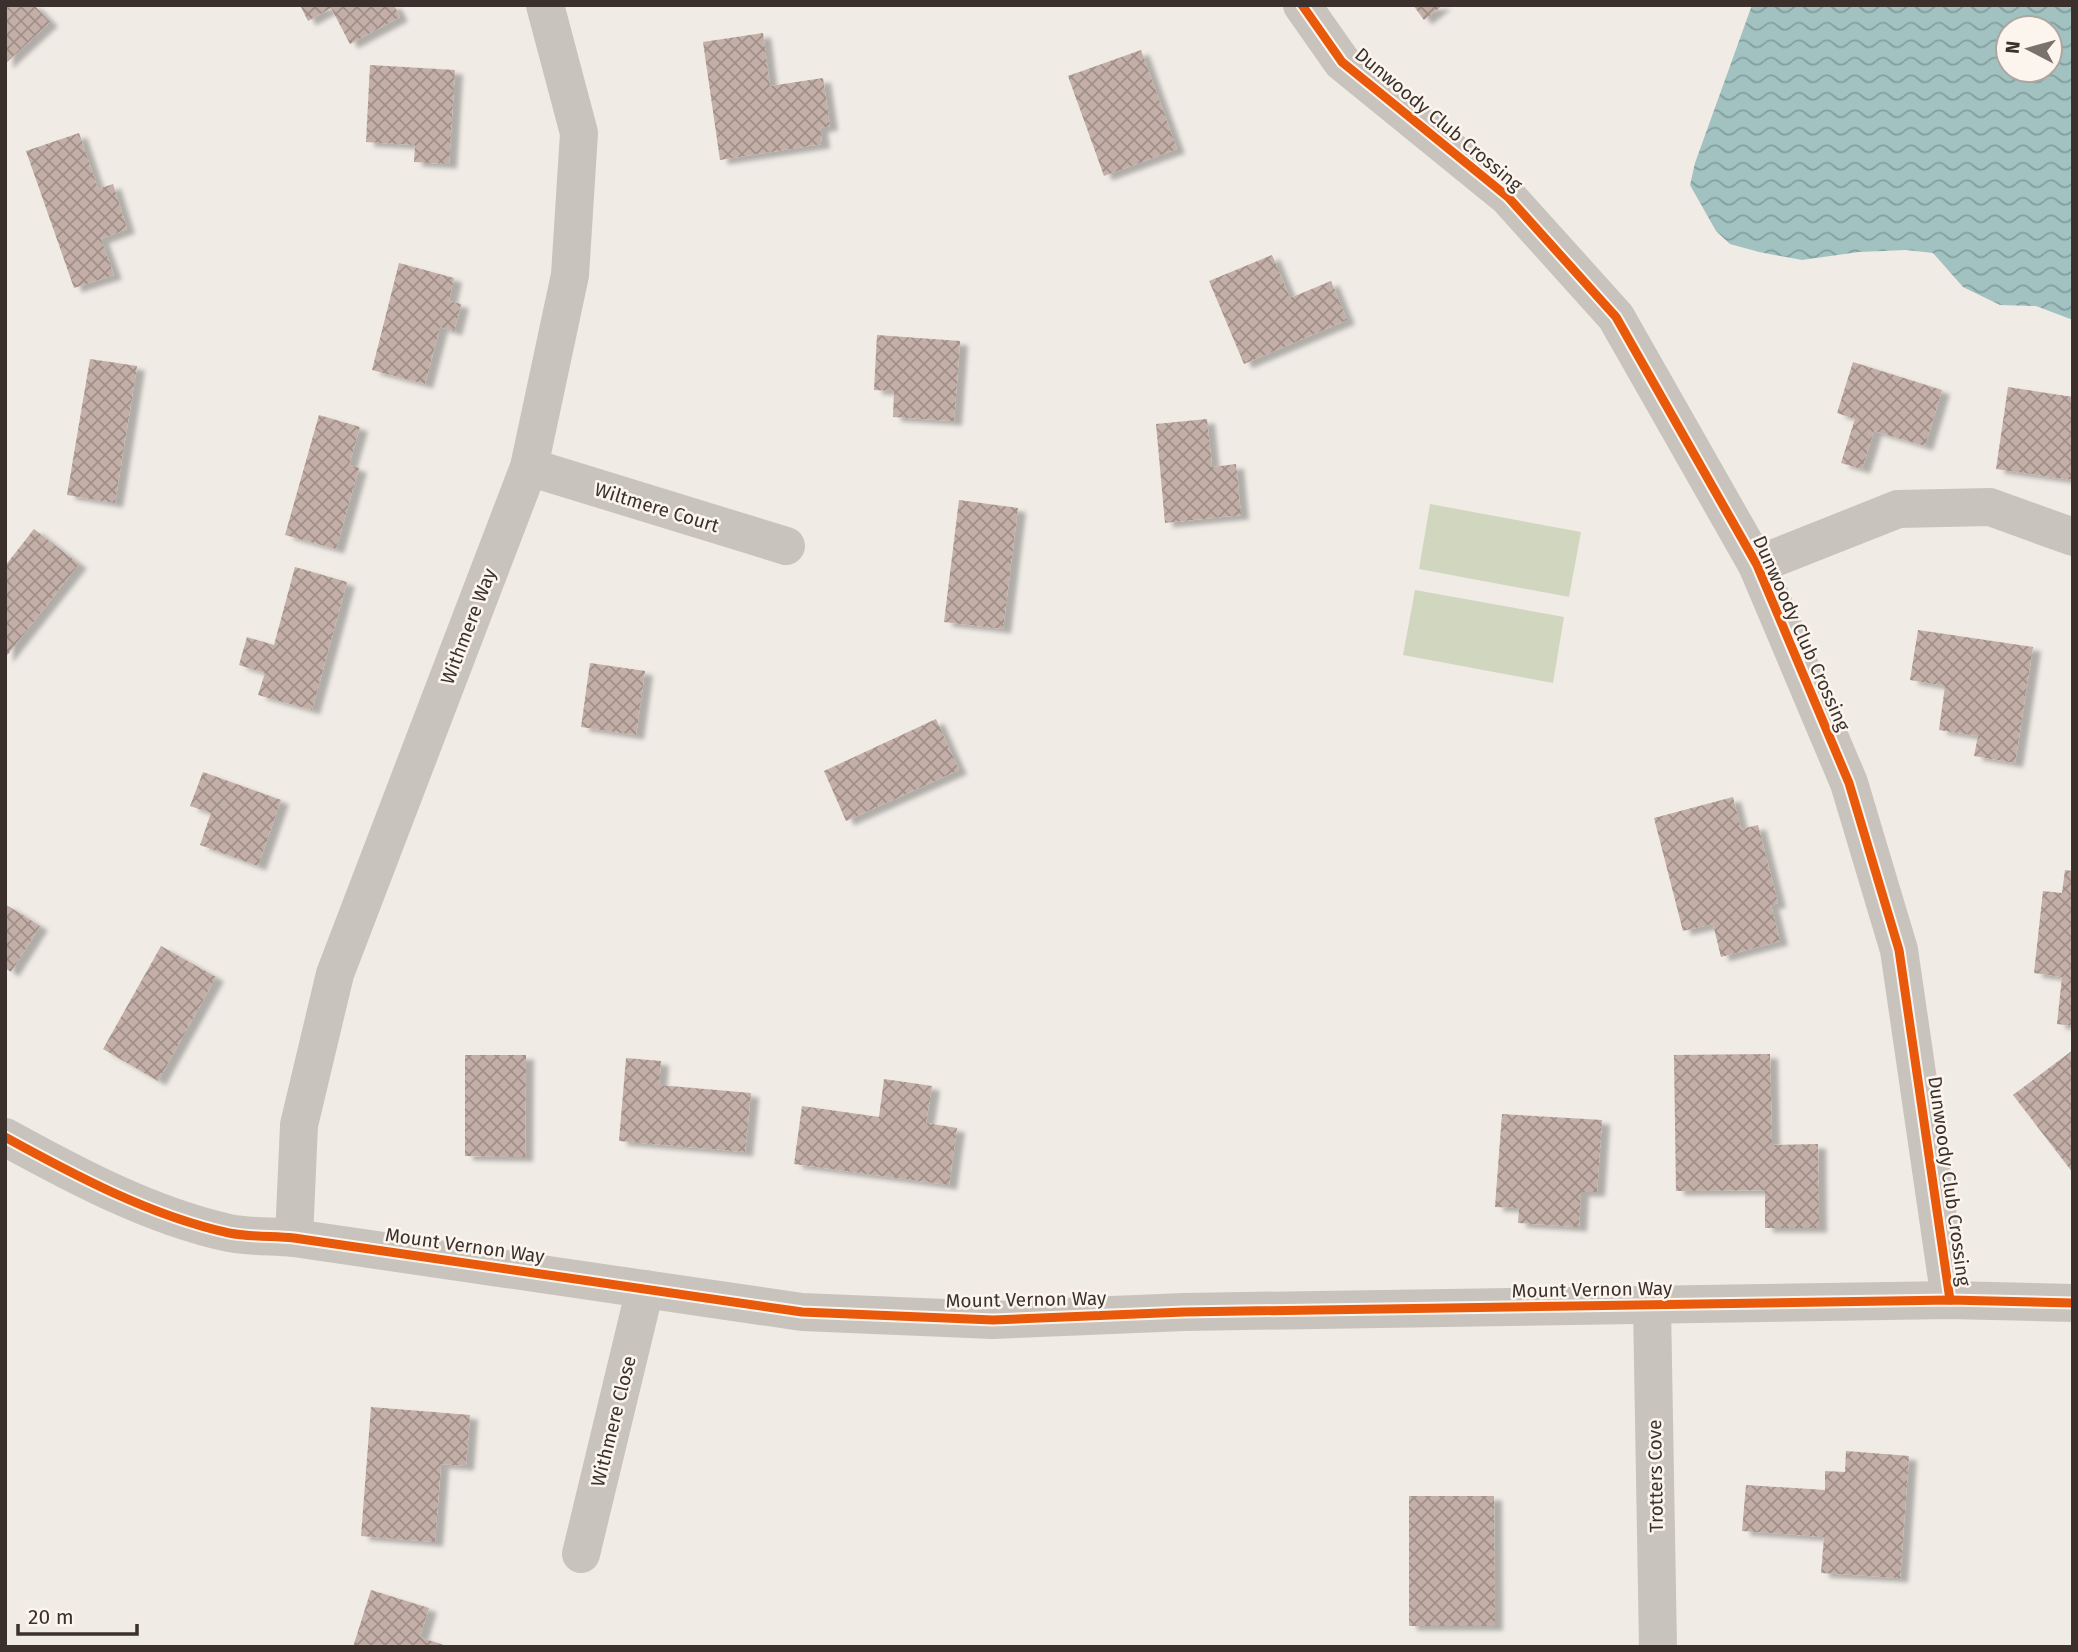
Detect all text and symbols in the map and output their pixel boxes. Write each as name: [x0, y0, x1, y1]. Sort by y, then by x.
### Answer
north arrow: [1994, 14, 2064, 84]
text: N: [2000, 40, 2025, 55]
street label: Dunwoody Club Crossing: [1350, 43, 1527, 196]
street label: Wiltmere Court: [592, 478, 722, 537]
street label: Dunwoody Club Crossing: [1748, 532, 1855, 735]
street label: Withmere Way: [436, 564, 501, 687]
street label: Dunwoody Club Crossing: [1923, 1075, 1976, 1288]
street label: Mount Vernon Way: [384, 1223, 547, 1268]
street label: Mount Vernon Way: [1511, 1277, 1673, 1302]
street label: Mount Vernon Way: [945, 1287, 1107, 1312]
street label: Withmere Close: [586, 1353, 641, 1489]
street label: Trotters Cove: [1643, 1419, 1668, 1533]
scale bar: [18, 1592, 136, 1636]
text: 20 m: [28, 1604, 74, 1630]

